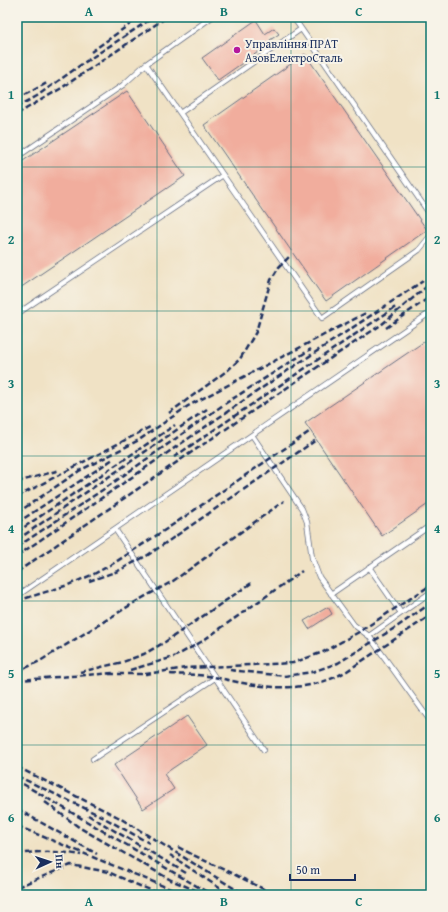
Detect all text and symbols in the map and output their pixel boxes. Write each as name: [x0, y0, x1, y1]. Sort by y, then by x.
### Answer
text: A: [85, 2, 94, 21]
text: B: [220, 2, 228, 21]
text: C: [355, 2, 363, 21]
place label: Управління ПРАТ АзовЕлектроСталь: [245, 35, 343, 66]
marker: Управління ПРАТ АзовЕлектроСталь: [232, 45, 242, 55]
text: 1: [8, 85, 14, 104]
text: 1: [434, 85, 440, 104]
text: 2: [8, 230, 15, 249]
text: 2: [434, 230, 441, 249]
text: 3: [8, 374, 14, 393]
text: 3: [434, 374, 440, 393]
text: 4: [8, 519, 15, 538]
text: 4: [434, 519, 441, 538]
text: 5: [8, 664, 15, 683]
text: 5: [434, 664, 441, 683]
text: 6: [8, 808, 15, 827]
text: 6: [434, 808, 441, 827]
north arrow: [30, 842, 70, 882]
text: Пн: [52, 854, 68, 869]
scale bar: [290, 856, 355, 882]
text: 50 m: [296, 861, 320, 878]
text: A: [85, 892, 94, 911]
text: B: [220, 892, 228, 911]
text: C: [355, 892, 363, 911]

